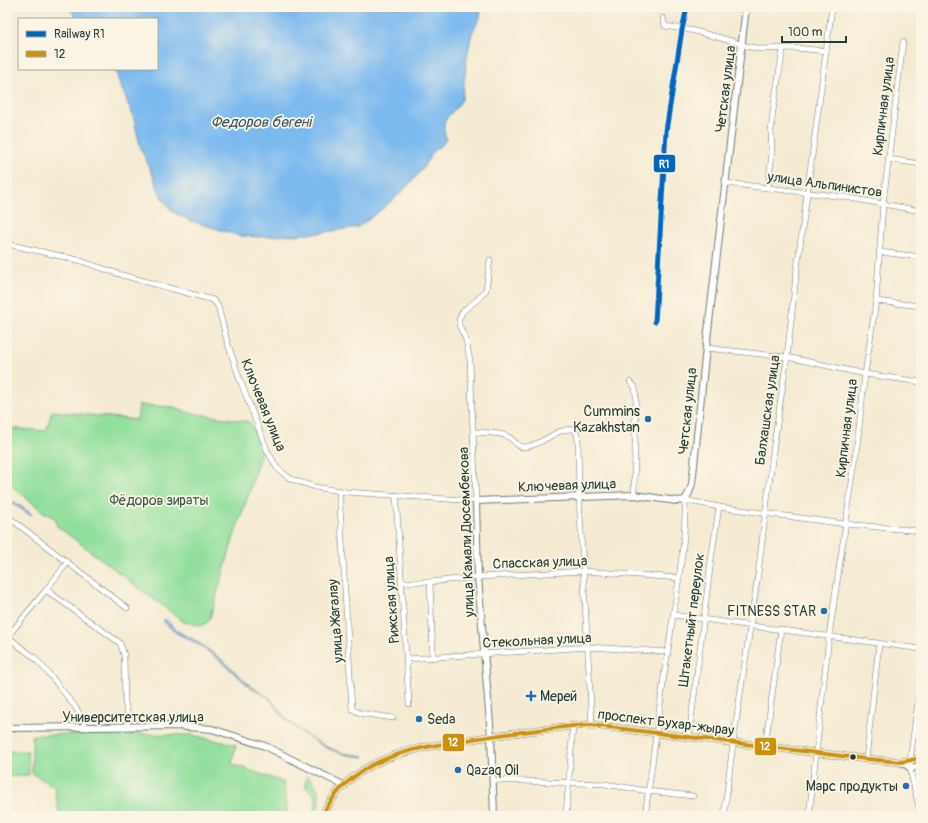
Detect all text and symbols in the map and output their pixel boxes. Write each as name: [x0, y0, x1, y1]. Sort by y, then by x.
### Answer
legend: [18, 18, 158, 70]
scale bar: [782, 18, 846, 44]
text: 100 m: [788, 25, 823, 40]
text: Railway R1: [54, 27, 105, 42]
street label: Четская улица: [712, 45, 739, 134]
text: 12: [54, 47, 66, 62]
street label: Кирпичная улица: [869, 56, 898, 156]
water label: Федоров бөгені: [211, 113, 313, 132]
line badge: R1: [653, 154, 676, 173]
text: R1: [659, 158, 669, 171]
street label: улица Альпинистов: [766, 168, 883, 201]
street label: Балхашская улица: [751, 354, 784, 466]
street label: Ключевая улица: [237, 356, 290, 454]
street label: Четская улица: [674, 367, 701, 456]
street label: Кирпичная улица: [832, 378, 861, 478]
place label: Cummins Kazakhstan: [573, 403, 641, 436]
marker: Cummins Kazakhstan: [643, 414, 653, 424]
street label: улица Камали Дюсембекова: [455, 447, 478, 618]
street label: Ключевая улица: [518, 475, 616, 496]
park label: Фёдоров зираты: [109, 492, 209, 509]
street label: Спасская улица: [492, 552, 588, 573]
street label: Штакетныйт переулок: [675, 552, 708, 688]
street label: Рижская улица: [380, 556, 403, 644]
street label: улица Жагалау: [324, 578, 347, 664]
place label: FITNESS STAR: [727, 603, 816, 620]
marker: FITNESS STAR: [819, 606, 829, 616]
street label: Стекольная улица: [482, 629, 592, 652]
place label: Мерей: [540, 688, 577, 705]
marker: Мерей: [525, 690, 537, 702]
street label: проспект Бухар-жырау: [597, 706, 735, 739]
street label: Университетская улица: [62, 709, 204, 726]
place label: Seda: [427, 711, 455, 728]
marker: Seda: [414, 714, 424, 724]
line badge: 12: [442, 733, 465, 752]
text: 12: [448, 736, 458, 749]
line badge: 12: [754, 737, 777, 756]
text: 12: [760, 740, 770, 753]
unlabelled marker: [848, 752, 858, 762]
place label: Qazaq Oil: [466, 762, 519, 779]
marker: Qazaq Oil: [453, 765, 463, 775]
place label: Марс продукты: [806, 778, 898, 795]
marker: Марс продукты: [901, 781, 911, 791]

